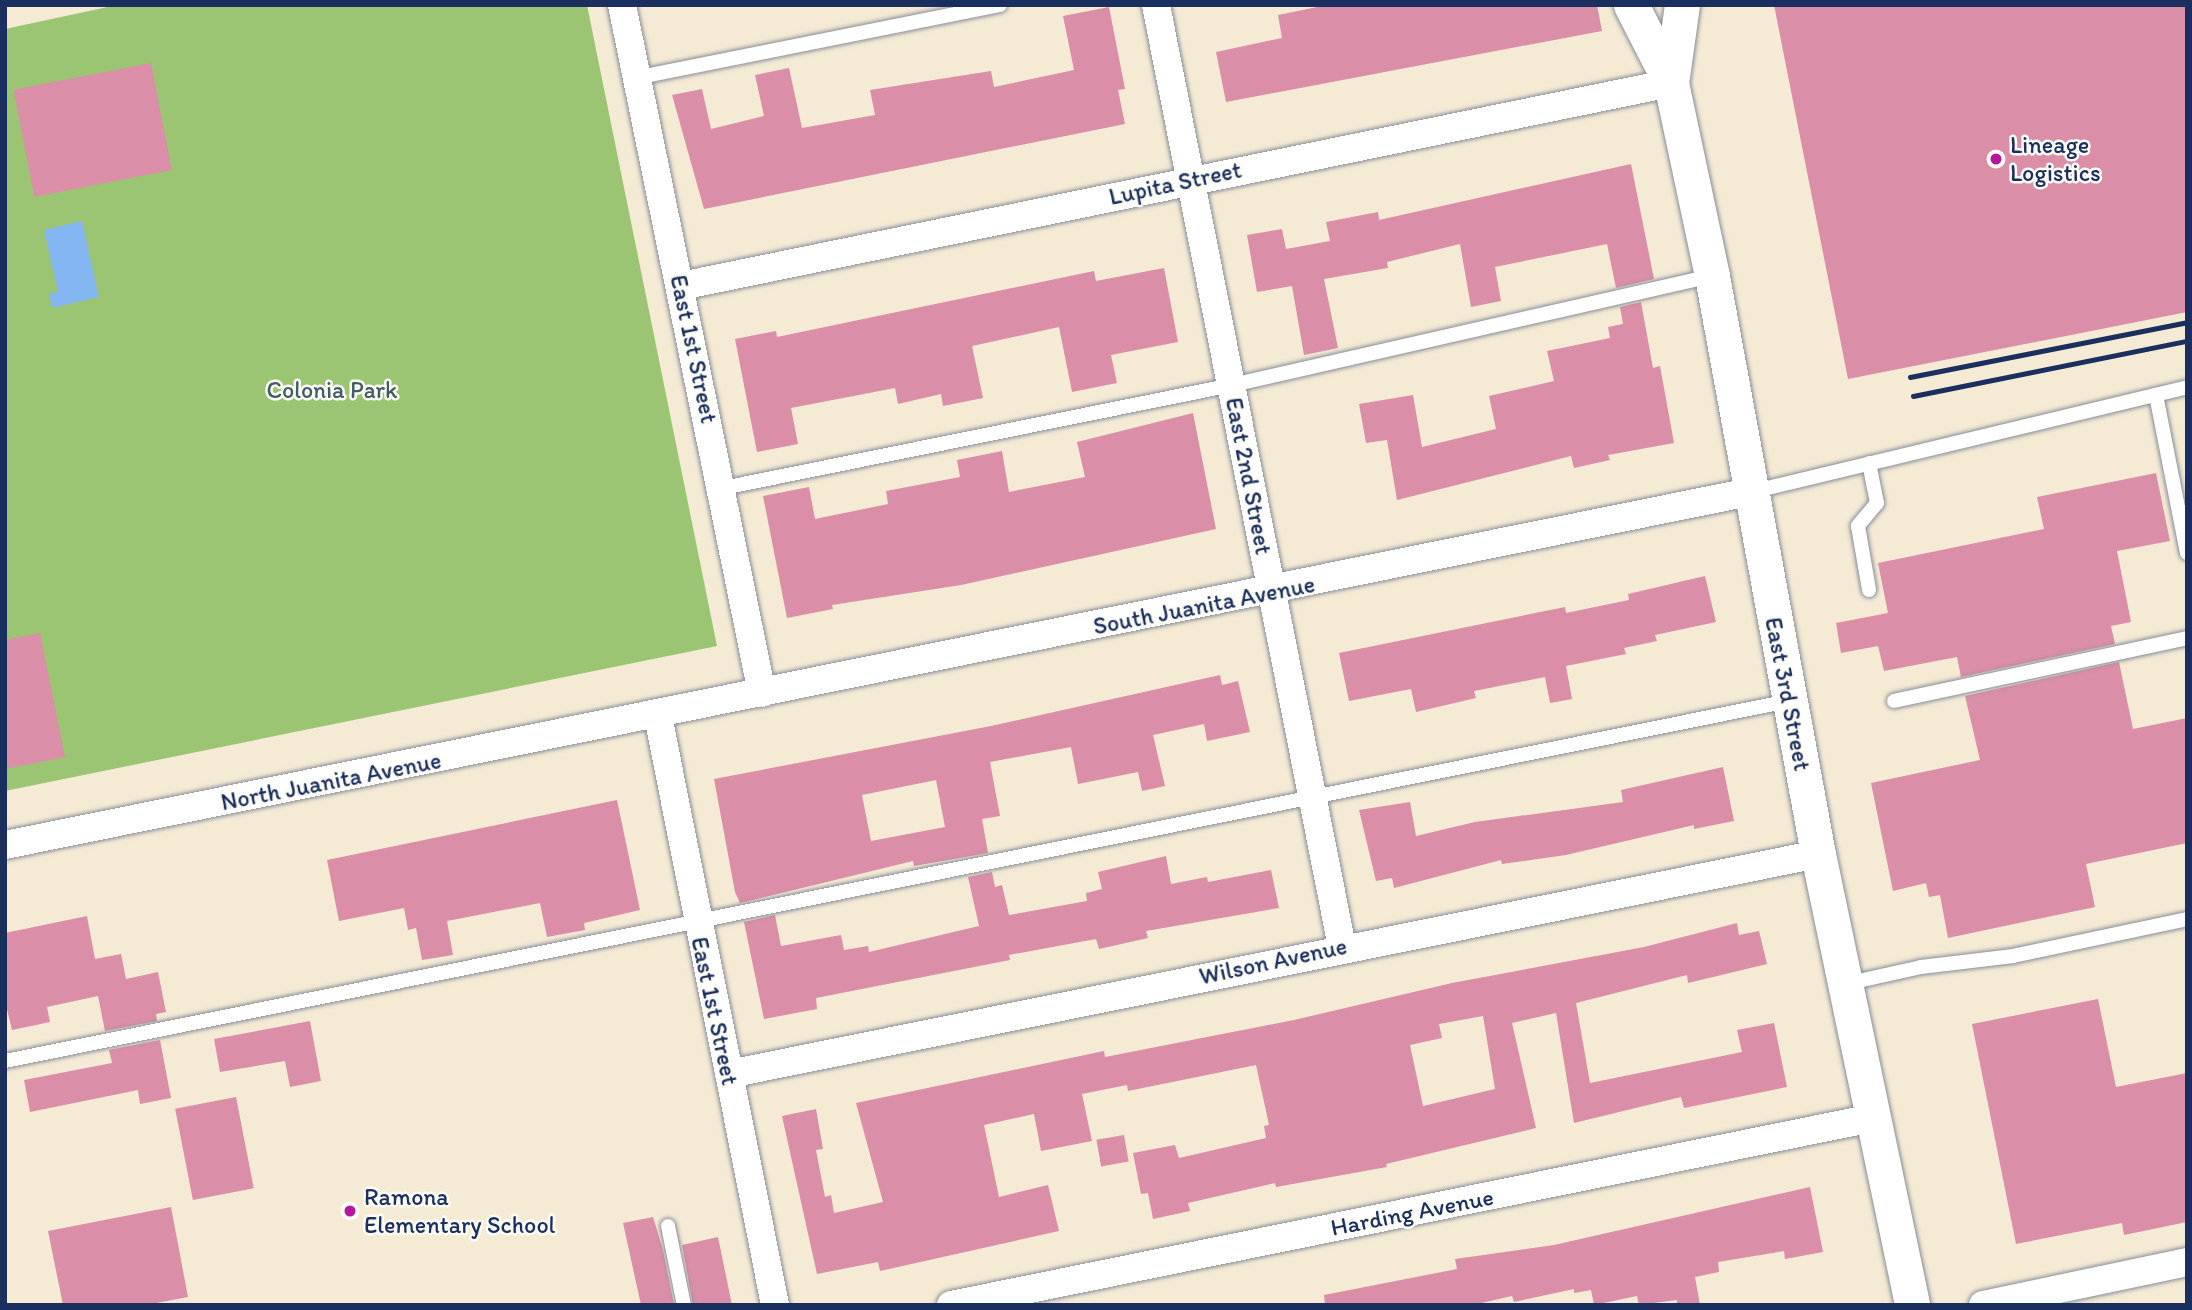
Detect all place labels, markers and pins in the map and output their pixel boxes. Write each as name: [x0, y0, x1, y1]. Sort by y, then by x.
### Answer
place label: Lineage Logistics: [2010, 131, 2101, 187]
marker: Lineage Logistics: [1988, 151, 2004, 167]
place label: Ramona Elementary School: [364, 1183, 555, 1239]
marker: Ramona Elementary School: [342, 1203, 358, 1219]

